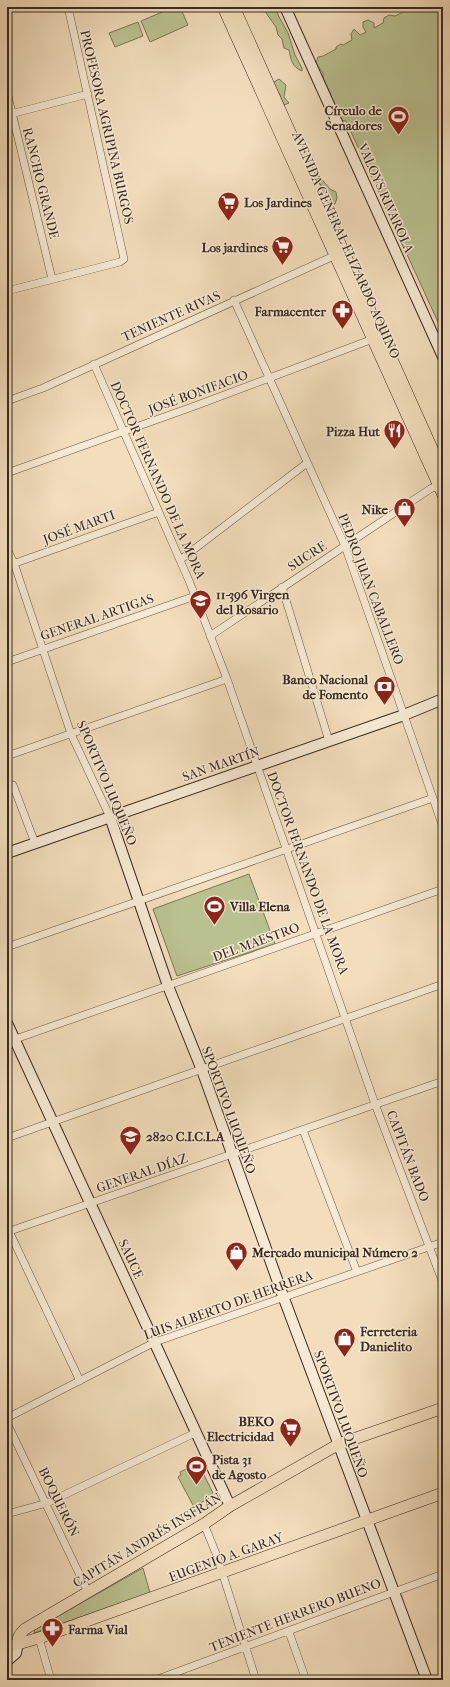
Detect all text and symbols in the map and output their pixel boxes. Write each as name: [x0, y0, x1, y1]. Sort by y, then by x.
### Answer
street label: PROFESORA AGRIPINA BURGOS: [77, 29, 137, 226]
place label: Círculo de Senadores: [325, 103, 383, 133]
sports icon: Círculo de Senadores: [385, 104, 411, 137]
street label: RANCHO GRANDE: [20, 126, 62, 240]
street label: AVENIDA GENERAL ELIZARDO AQUINO: [289, 128, 403, 361]
street label: VALOYS RIVAROLA: [355, 140, 417, 256]
supermarket icon: Los Jardines: [215, 189, 241, 222]
place label: Los Jardines: [244, 195, 312, 211]
supermarket icon: Los jardines: [270, 234, 296, 267]
place label: Los jardines: [202, 240, 268, 255]
street label: TENIENTE RIVAS: [119, 287, 223, 344]
pharmacy icon: Farmacenter: [329, 298, 355, 331]
place label: Farmacenter: [254, 304, 326, 319]
street label: JOSÉ BONIFACIO: [145, 367, 250, 417]
street label: DOCTOR FERNANDO DE LA MORA: [107, 379, 209, 582]
restaurant icon: Pizza Hut: [382, 418, 408, 451]
place label: Pizza Hut: [326, 424, 380, 439]
shop icon: Nike: [391, 496, 417, 529]
place label: Nike: [362, 502, 389, 517]
street label: JOSÉ MARTI: [40, 507, 117, 547]
street label: PEDRO JUAN CABALLERO: [335, 511, 407, 667]
street label: SUCRE: [285, 538, 329, 574]
place label: 11-396 Virgen del Rosario: [216, 587, 290, 617]
school or university icon: 11-396 Virgen del Rosario: [188, 588, 214, 621]
street label: GENERAL ARTIGAS: [38, 590, 156, 643]
place label: Banco Nacional de Fomento: [282, 672, 368, 702]
bank icon: Banco Nacional de Fomento: [371, 673, 397, 706]
street label: SPORTIVO LUQUEÑO: [74, 718, 140, 848]
street label: SAN MARTÍN: [180, 744, 262, 784]
street label: DOCTOR FERNANDO DE LA MORA: [264, 769, 352, 977]
sports icon: Villa Elena: [201, 893, 227, 926]
place label: Villa Elena: [229, 899, 291, 914]
street label: DEL MAESTRO: [211, 919, 301, 965]
street label: SPORTIVO LUQUEÑO: [199, 1044, 259, 1176]
street label: CAPITÁN BADO: [384, 1108, 432, 1204]
school or university icon: 2820 C.I.C.L.A: [118, 1123, 144, 1156]
place label: 2820 C.I.C.L.A: [146, 1129, 225, 1144]
street label: GENERAL DÍAZ: [94, 1150, 190, 1196]
street label: SAUCE: [115, 1237, 147, 1281]
shop icon: Mercado municipal Número 2: [223, 1239, 249, 1272]
place label: Mercado municipal Número 2: [251, 1245, 418, 1261]
street label: LUIS ALBERTO DE HERRERA: [141, 1267, 315, 1343]
place label: Ferreteria Danielito: [359, 1324, 418, 1354]
shop icon: Ferreteria Danielito: [331, 1325, 357, 1358]
street label: SPORTIVO LUQUEÑO: [311, 1348, 371, 1480]
place label: BEKO Electricidad: [207, 1414, 275, 1444]
supermarket icon: BEKO Electricidad: [277, 1415, 303, 1448]
place label: Pista 31 de Agosto: [212, 1452, 267, 1483]
sports icon: Pista 31 de Agosto: [183, 1453, 209, 1486]
street label: BOQUERÓN: [36, 1465, 82, 1539]
street label: CAPITÁN ANDRÉS INSFRÁN: [70, 1490, 224, 1590]
street label: EUGENIO A. GARAY: [167, 1529, 286, 1585]
street label: TENIENTE HERRERO BUENO: [207, 1575, 383, 1655]
pharmacy icon: Farma Vial: [40, 1616, 66, 1649]
place label: Farma Vial: [67, 1622, 128, 1637]

